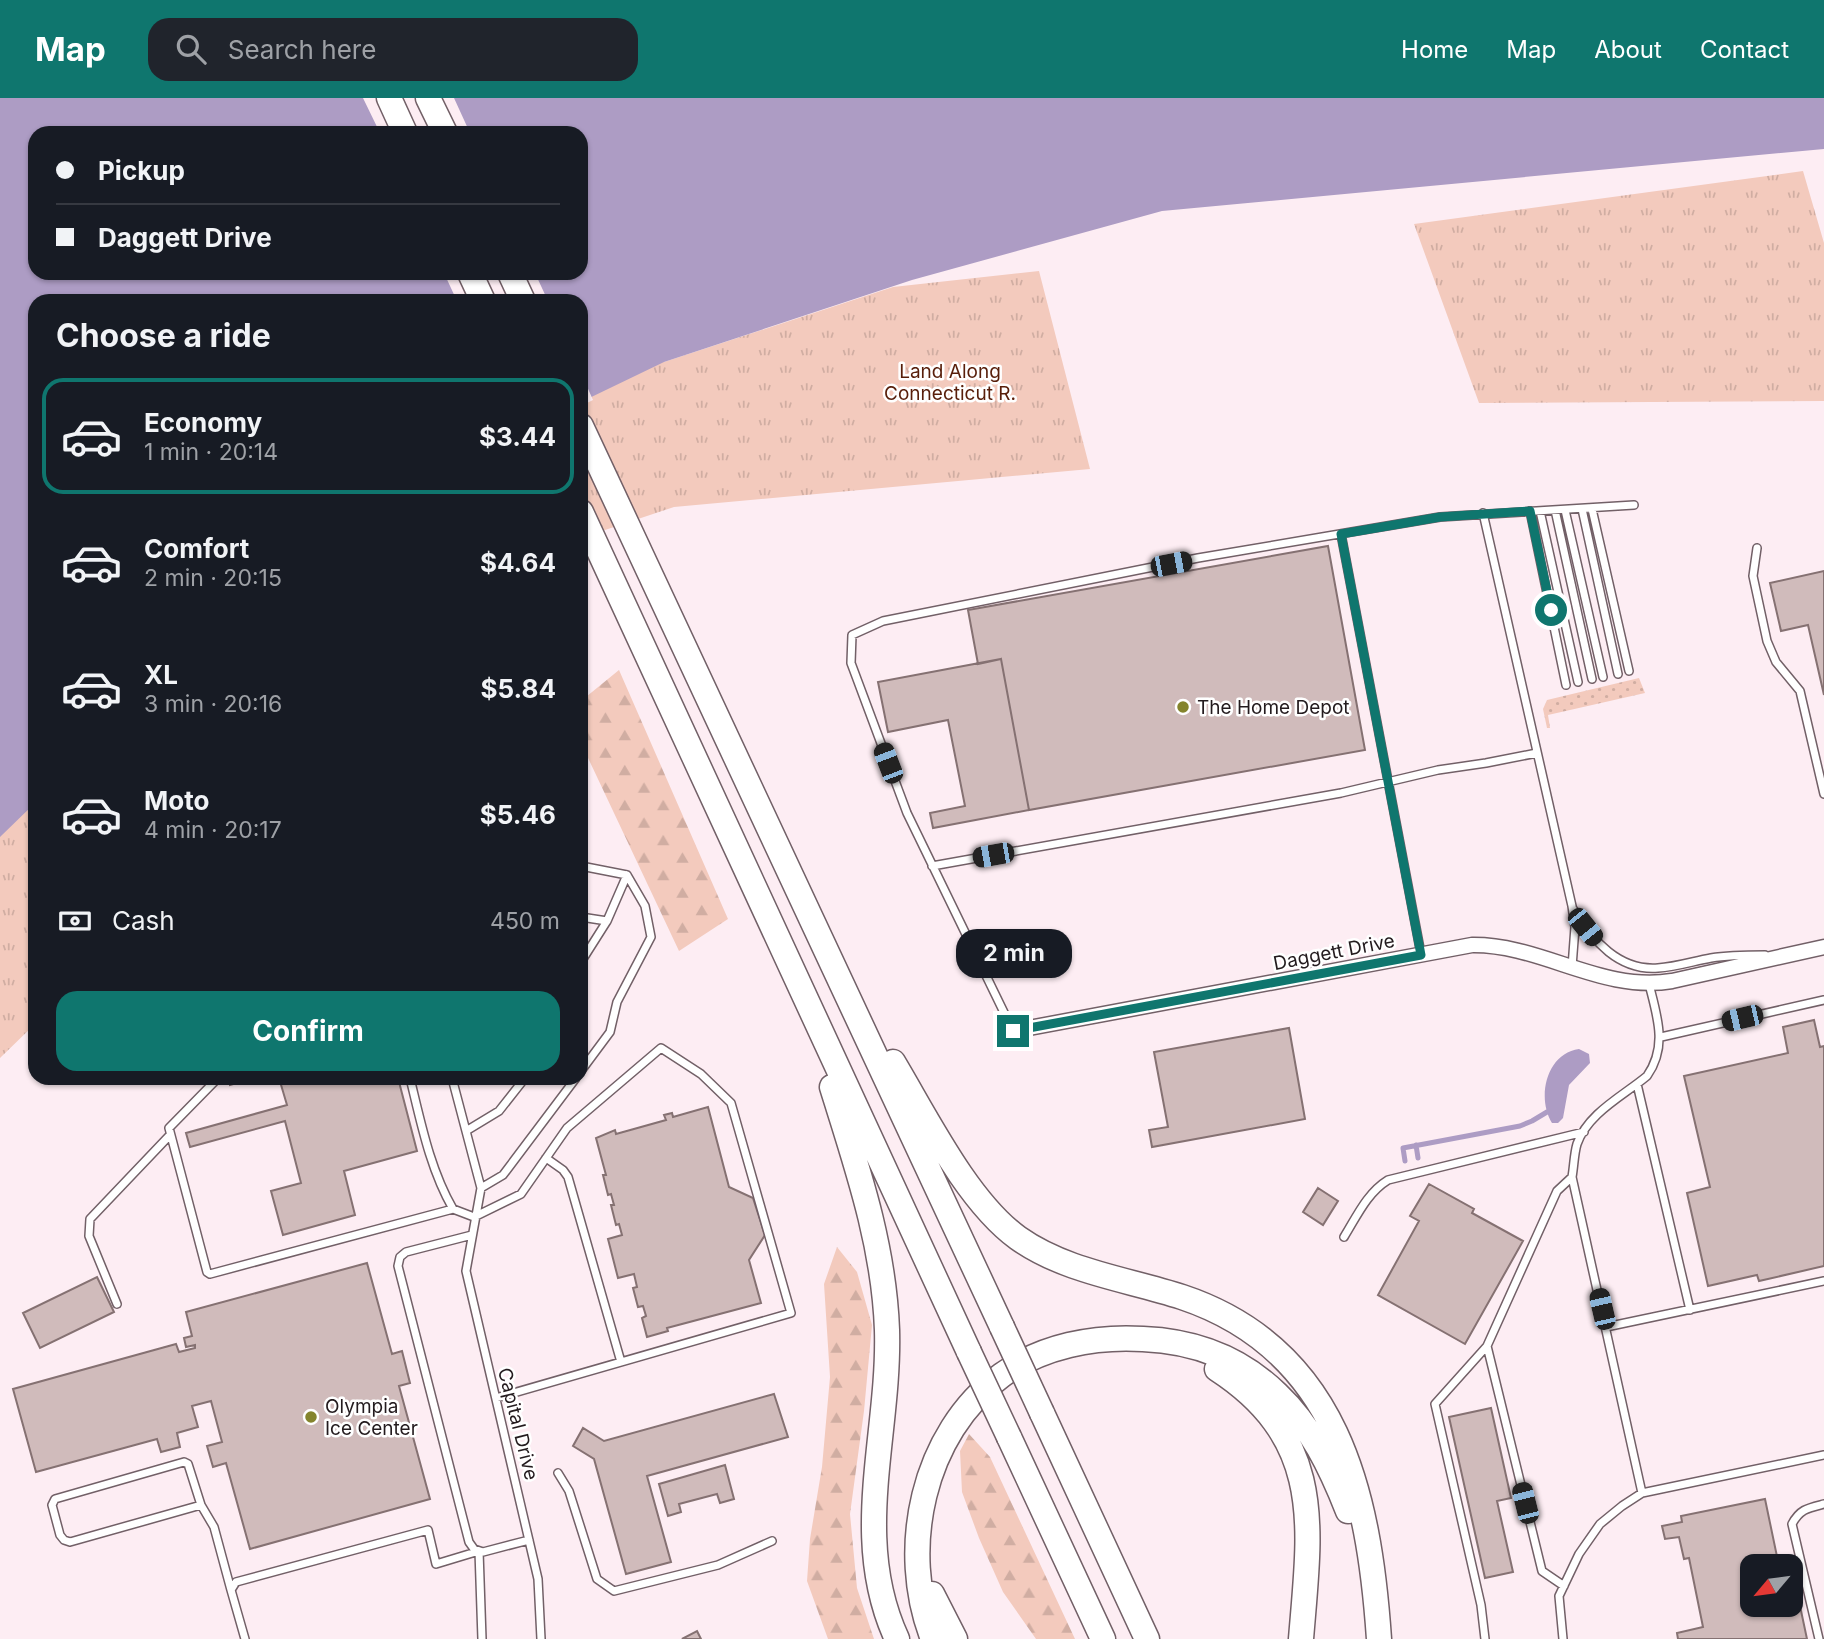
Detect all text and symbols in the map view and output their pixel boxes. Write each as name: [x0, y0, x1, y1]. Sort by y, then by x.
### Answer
search box: [148, 18, 638, 81]
text: Map: [35, 29, 106, 69]
icon: search: [172, 30, 210, 68]
text: Search here: [228, 34, 376, 65]
text: Home: [1401, 35, 1468, 64]
text: Map: [1506, 35, 1556, 64]
text: About: [1594, 35, 1662, 64]
text: Contact: [1700, 35, 1789, 64]
text: Pickup: [98, 155, 185, 186]
text: Daggett Drive: [98, 222, 272, 253]
text: Choose a ride: [56, 316, 271, 355]
park label: Land Along Connecticut R.: [884, 360, 1016, 405]
icon: car: [60, 405, 123, 468]
text: Economy: [144, 407, 262, 438]
text: $3.44: [479, 421, 556, 452]
text: 1 min · 20:14: [144, 438, 278, 466]
icon: car: [60, 531, 123, 594]
text: Comfort: [144, 533, 249, 564]
text: $4.64: [480, 547, 556, 578]
car: [1149, 550, 1194, 578]
text: 2 min · 20:15: [144, 564, 282, 592]
route start: [1535, 594, 1567, 626]
icon: car: [60, 657, 123, 720]
text: XL: [144, 659, 178, 690]
text: $5.84: [481, 673, 556, 704]
text: 3 min · 20:16: [144, 690, 282, 718]
place label: The Home Depot: [1197, 696, 1350, 719]
marker: The Home Depot: [1175, 699, 1191, 715]
car: [871, 740, 906, 786]
icon: car: [60, 783, 123, 846]
text: Moto: [144, 785, 209, 816]
text: $5.46: [480, 799, 556, 830]
text: 4 min · 20:17: [144, 816, 282, 844]
car: [971, 841, 1016, 869]
icon: cash: [56, 902, 94, 940]
car: [1564, 904, 1607, 950]
text: Cash: [112, 905, 175, 936]
text: 450 m: [490, 907, 560, 935]
street label: Daggett Drive: [1271, 929, 1397, 975]
callout: 2 min: [955, 930, 1071, 978]
text: 2 min: [983, 939, 1045, 967]
button: Confirm: [56, 991, 560, 1071]
car: [1720, 1003, 1765, 1033]
route end: [997, 1015, 1029, 1047]
car: [1588, 1286, 1617, 1332]
street label: Capital Drive: [493, 1365, 543, 1483]
place label: Olympia Ice Center: [325, 1395, 418, 1440]
marker: Olympia Ice Center: [303, 1409, 319, 1425]
car: [1510, 1480, 1541, 1526]
north arrow: [1740, 1554, 1802, 1617]
map controls: [1740, 1554, 1803, 1617]

